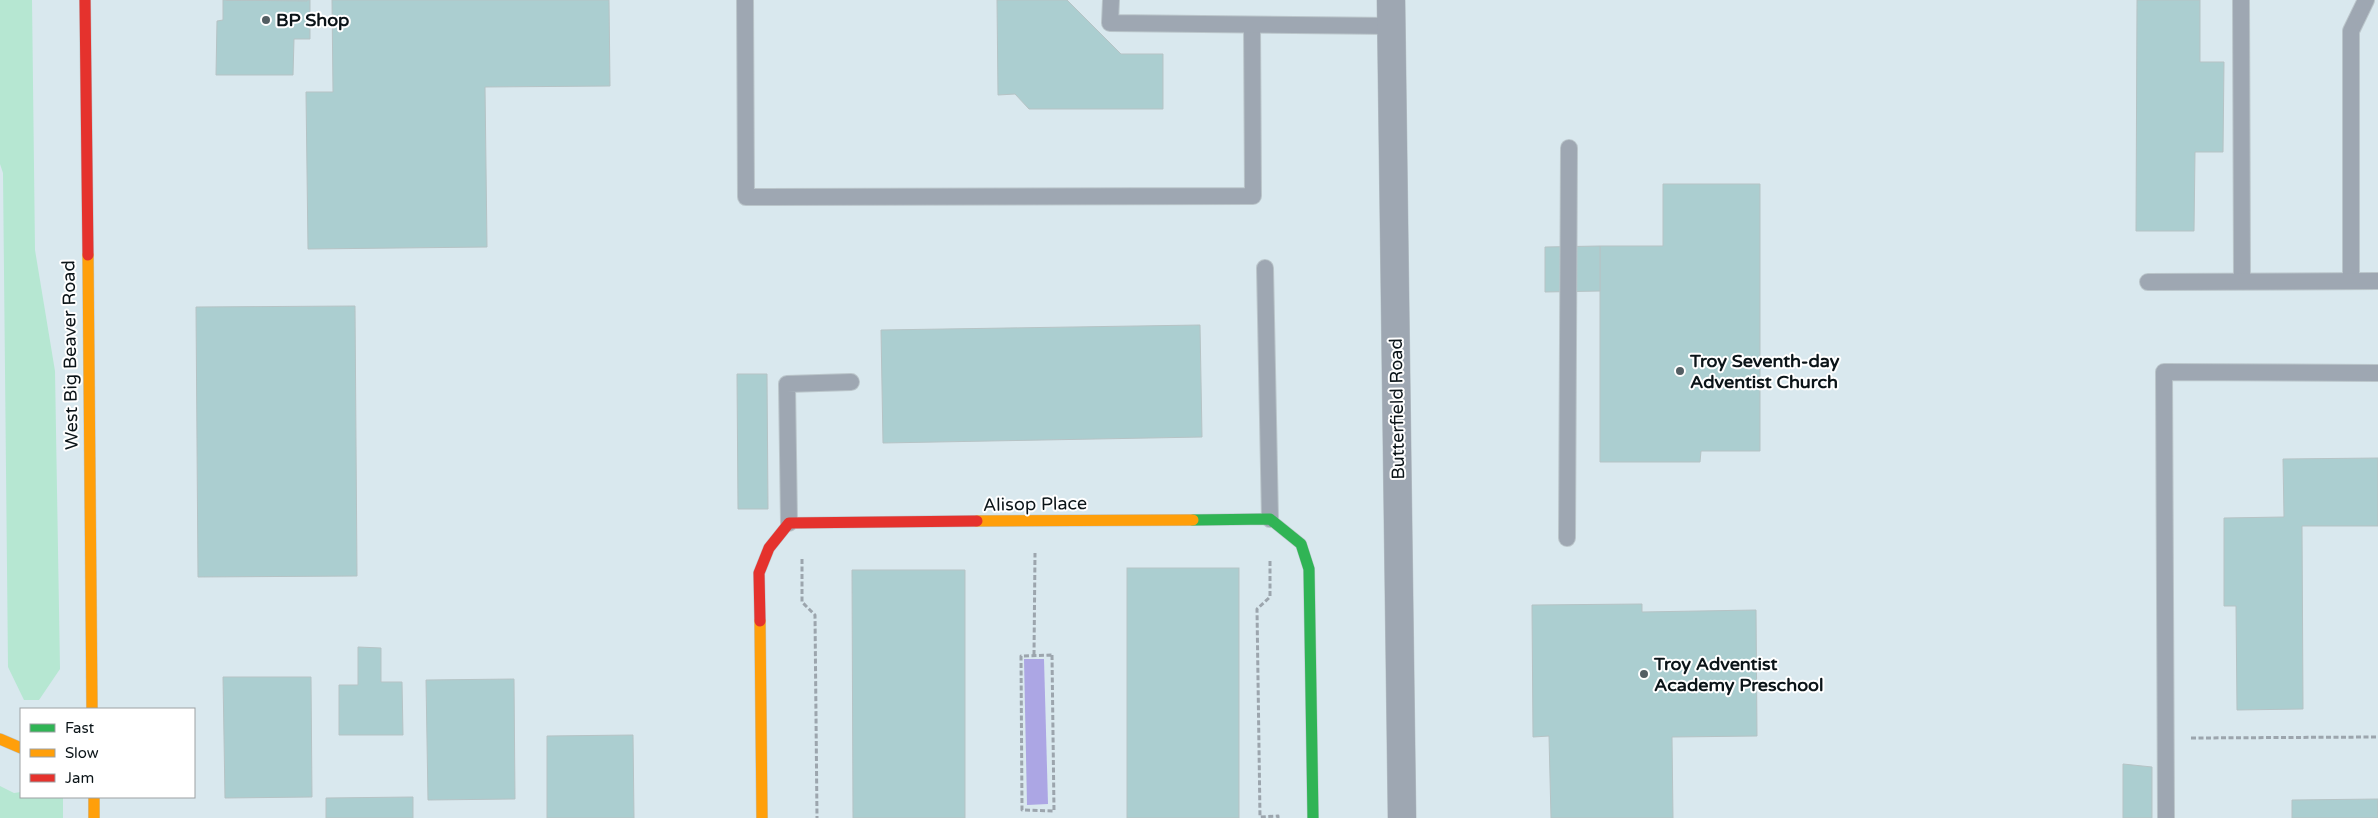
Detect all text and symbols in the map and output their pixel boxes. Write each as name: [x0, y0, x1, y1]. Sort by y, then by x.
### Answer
place label: BP Shop: [276, 9, 349, 31]
marker: BP Shop: [260, 14, 272, 26]
street label: West Big Beaver Road: [57, 260, 83, 450]
street label: Butterfield Road: [1385, 338, 1409, 480]
place label: Troy Seventh-day Adventist Church: [1689, 350, 1840, 393]
marker: Troy Seventh-day Adventist Church: [1674, 365, 1686, 377]
street label: Alisop Place: [983, 492, 1087, 516]
place label: Troy Adventist Academy Preschool: [1653, 653, 1824, 696]
marker: Troy Adventist Academy Preschool: [1638, 668, 1650, 680]
legend: [20, 708, 195, 798]
text: Fast: [65, 719, 95, 737]
text: Slow: [65, 744, 99, 762]
text: Jam: [65, 769, 94, 787]

